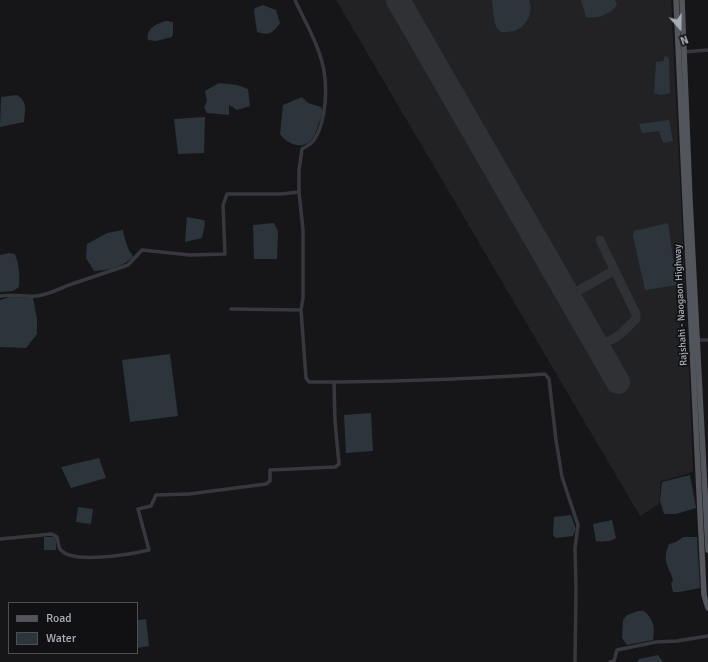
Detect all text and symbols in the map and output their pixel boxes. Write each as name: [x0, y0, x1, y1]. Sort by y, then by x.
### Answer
north arrow: [660, 8, 700, 48]
text: N: [678, 32, 690, 47]
street label: Rajshahi - Naogaon Highway: [672, 244, 690, 366]
legend: [8, 602, 138, 654]
text: Road: [46, 611, 72, 626]
text: Water: [46, 631, 76, 646]

